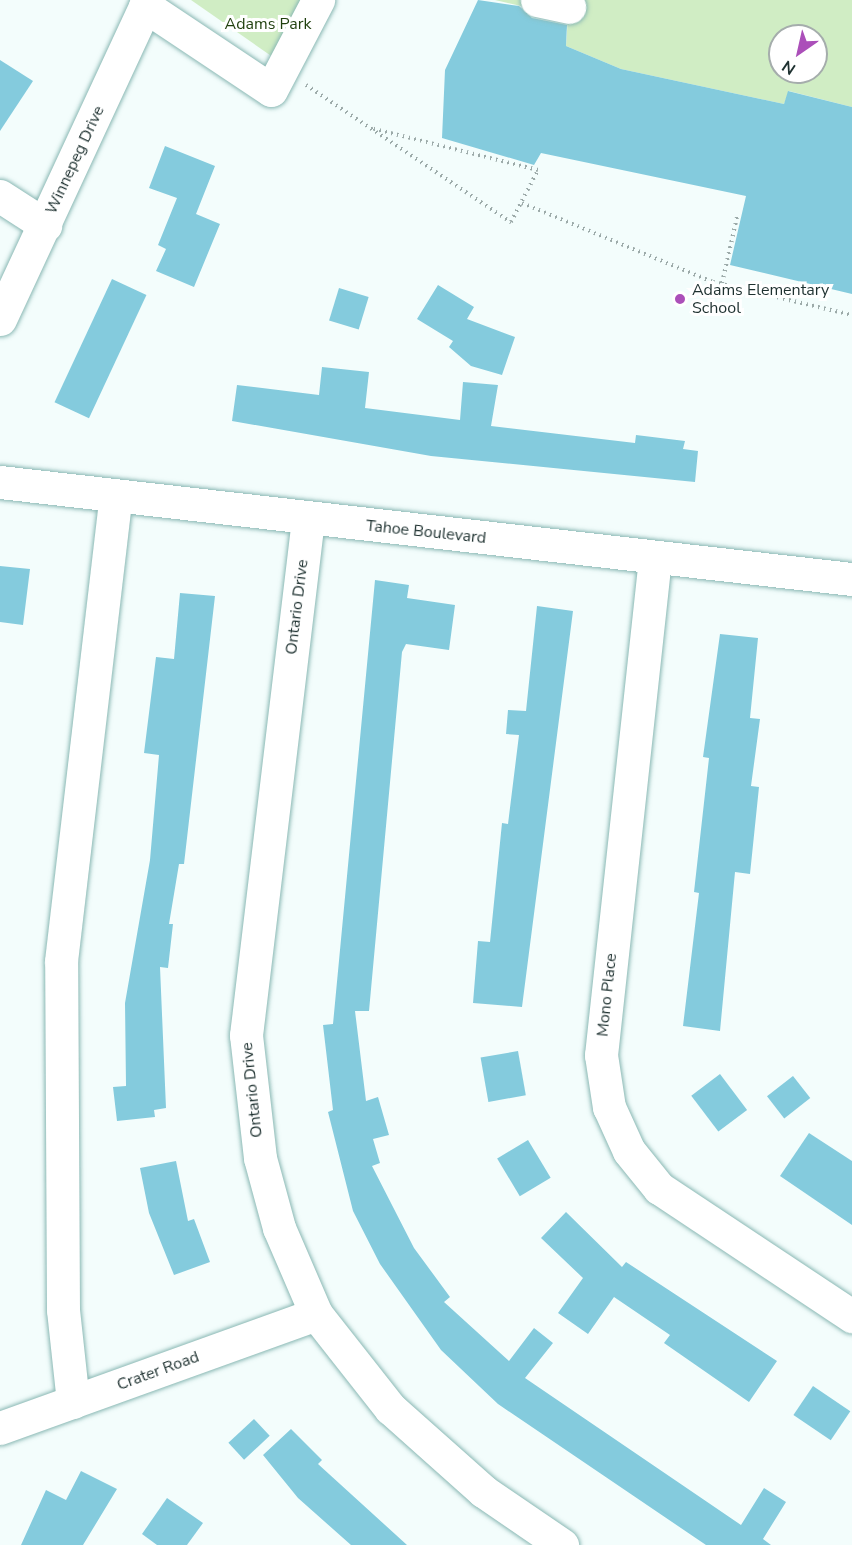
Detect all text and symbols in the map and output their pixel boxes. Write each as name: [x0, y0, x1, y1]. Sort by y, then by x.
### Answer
park label: Adams Park: [225, 14, 311, 34]
north arrow: [768, 24, 828, 84]
text: N: [778, 55, 800, 80]
street label: Winnepeg Drive: [42, 103, 108, 217]
place label: Adams Elementary School: [692, 280, 829, 318]
marker: Adams Elementary School: [673, 292, 687, 306]
street label: Tahoe Boulevard: [365, 516, 487, 548]
street label: Ontario Drive: [282, 558, 312, 656]
street label: Mono Place: [593, 952, 621, 1038]
street label: Ontario Drive: [237, 1041, 267, 1139]
street label: Crater Road: [114, 1347, 202, 1395]

